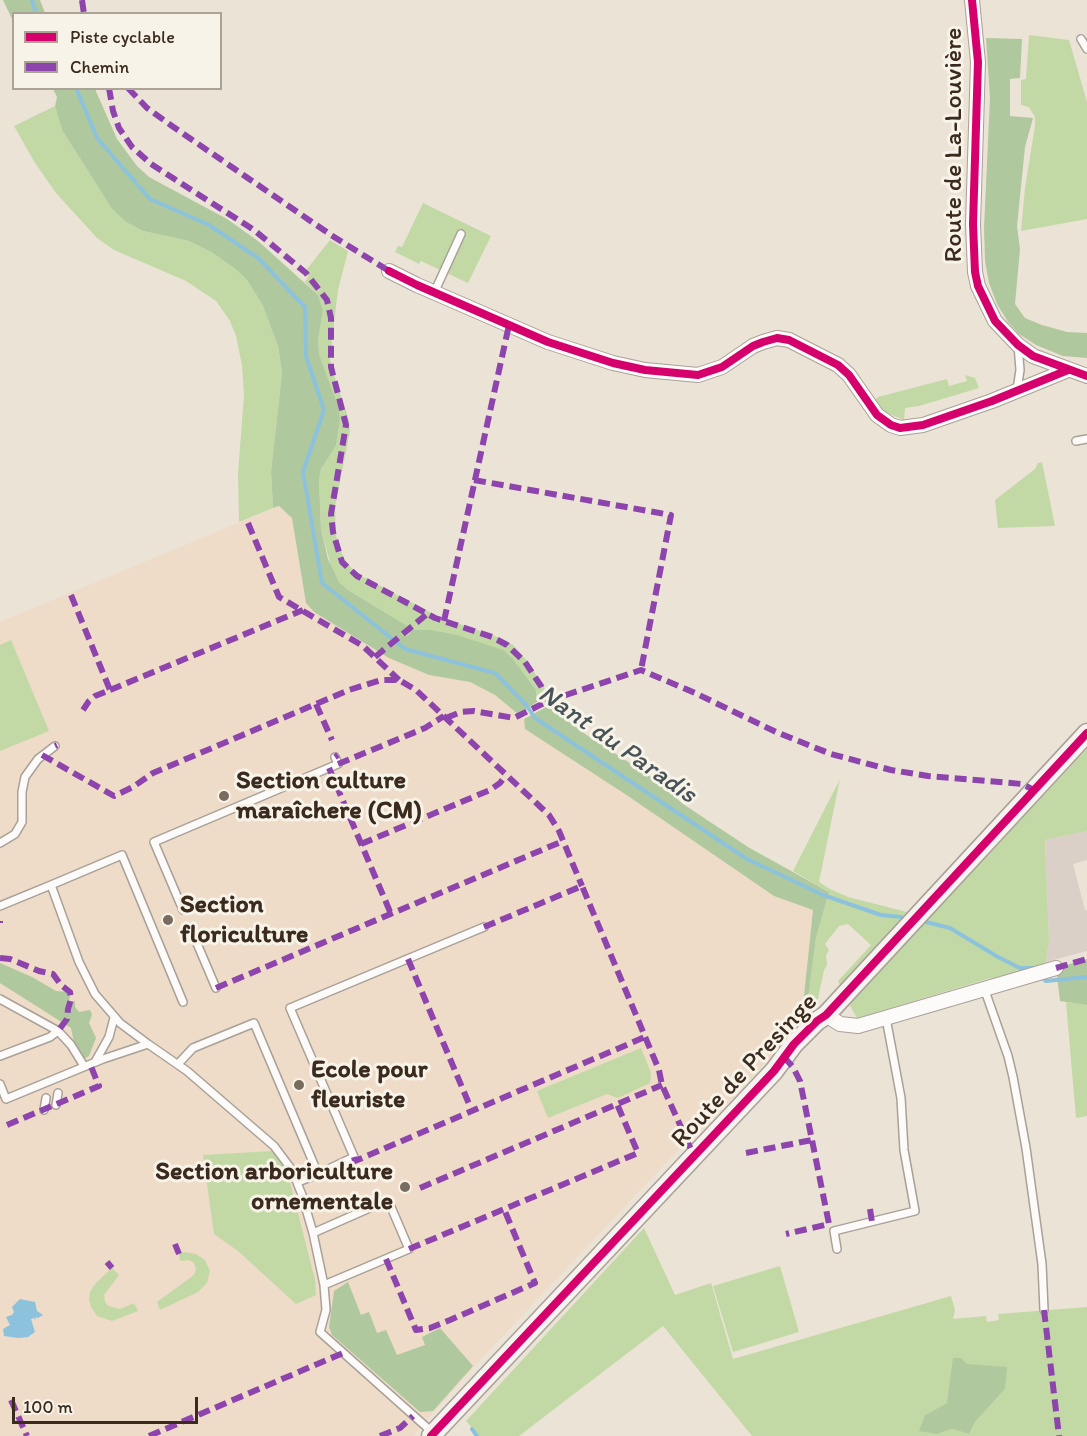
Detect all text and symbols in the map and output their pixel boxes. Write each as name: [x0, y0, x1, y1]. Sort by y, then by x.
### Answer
legend: [12, 12, 222, 90]
text: Piste cyclable: [70, 26, 175, 48]
street label: Route de La-Louvière: [938, 28, 970, 262]
text: Chemin: [70, 56, 129, 78]
water label: Nant du Paradis: [532, 678, 702, 812]
place label: Section culture maraîchere (CM): [236, 765, 422, 826]
marker: Section culture maraîchere (CM): [217, 789, 231, 803]
place label: Section floriculture: [180, 889, 308, 951]
marker: Section floriculture: [161, 913, 175, 927]
street label: Route de Presinge: [665, 987, 825, 1155]
place label: Ecole pour fleuriste: [311, 1054, 427, 1116]
marker: Ecole pour fleuriste: [292, 1078, 306, 1092]
place label: Section arboriculture ornementale: [155, 1156, 393, 1218]
marker: Section arboriculture ornementale: [398, 1180, 412, 1194]
scale bar: [15, 1385, 201, 1423]
text: 100 m: [23, 1396, 73, 1418]

